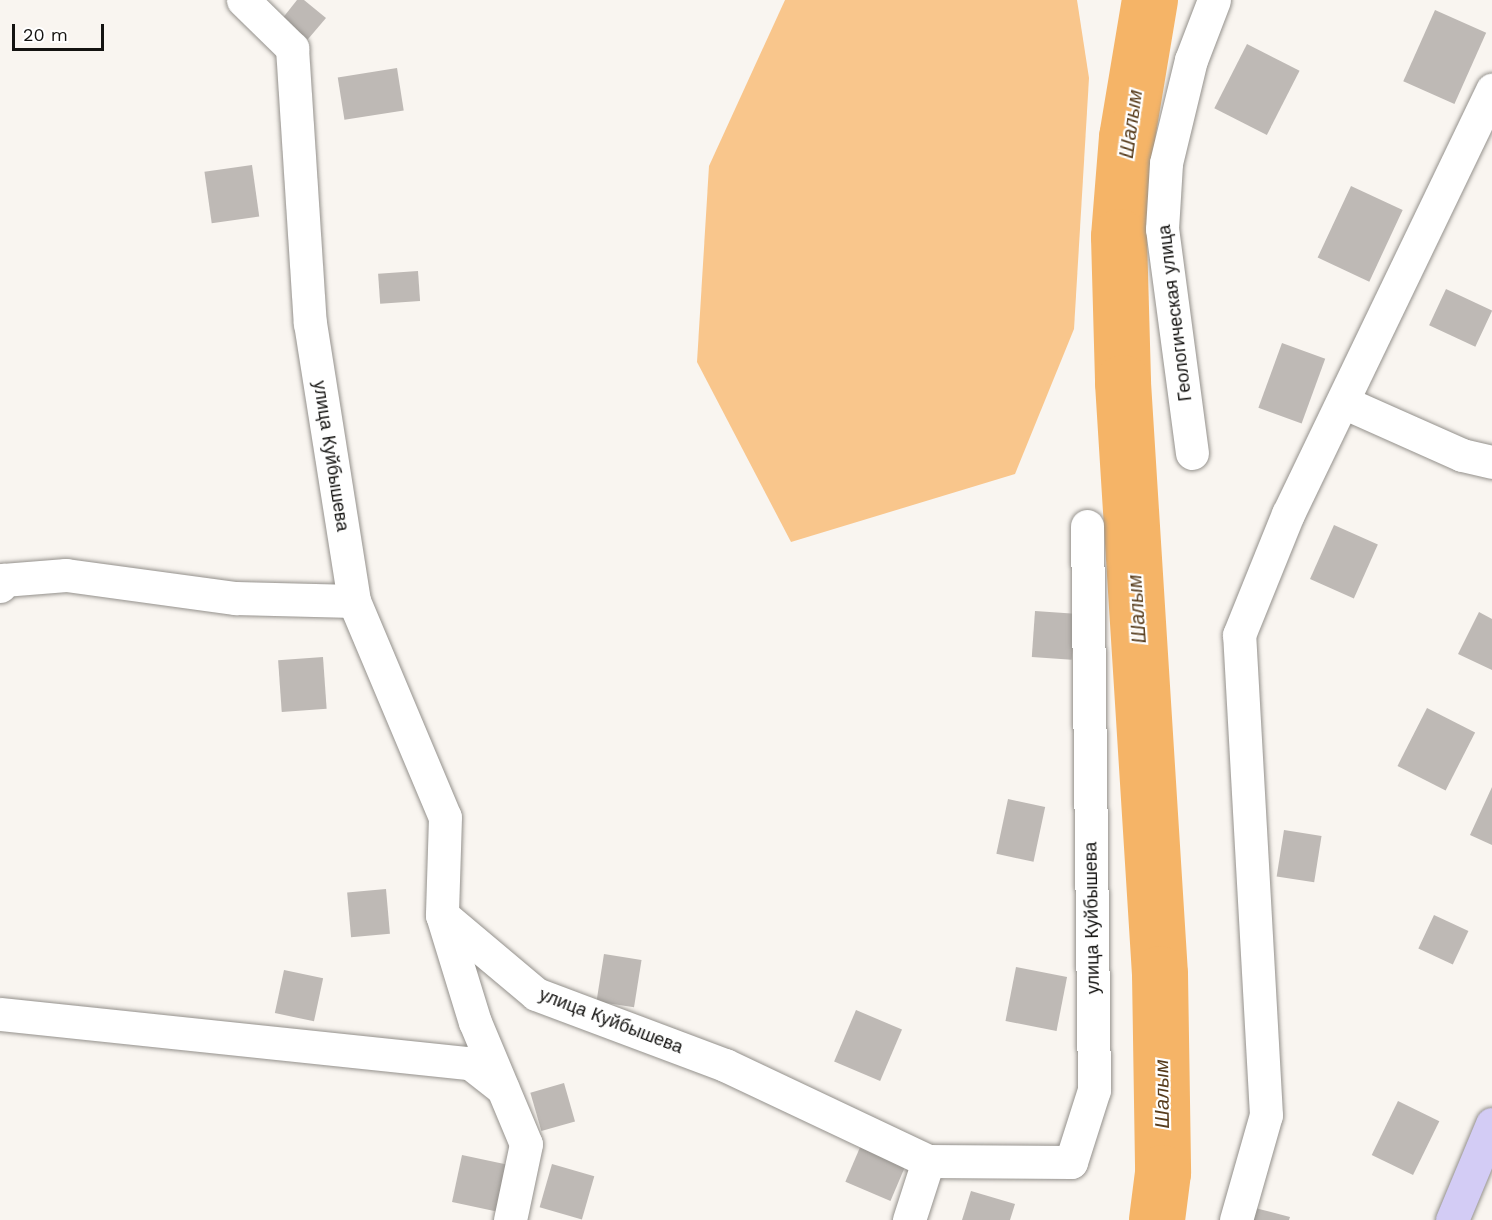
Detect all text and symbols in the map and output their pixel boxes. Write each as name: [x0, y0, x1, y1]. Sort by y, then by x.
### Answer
scale bar: [15, 12, 106, 50]
text: 20 m: [23, 24, 68, 45]
water label: Шалым: [1114, 88, 1148, 160]
street label: Геологическая улица: [1153, 224, 1197, 402]
street label: улица Куйбышева: [308, 379, 354, 533]
water label: Шалым: [1123, 574, 1151, 644]
street label: улица Куйбышева: [1080, 842, 1104, 994]
street label: улица Куйбышева: [536, 984, 686, 1058]
water label: Шалым: [1149, 1059, 1175, 1129]

